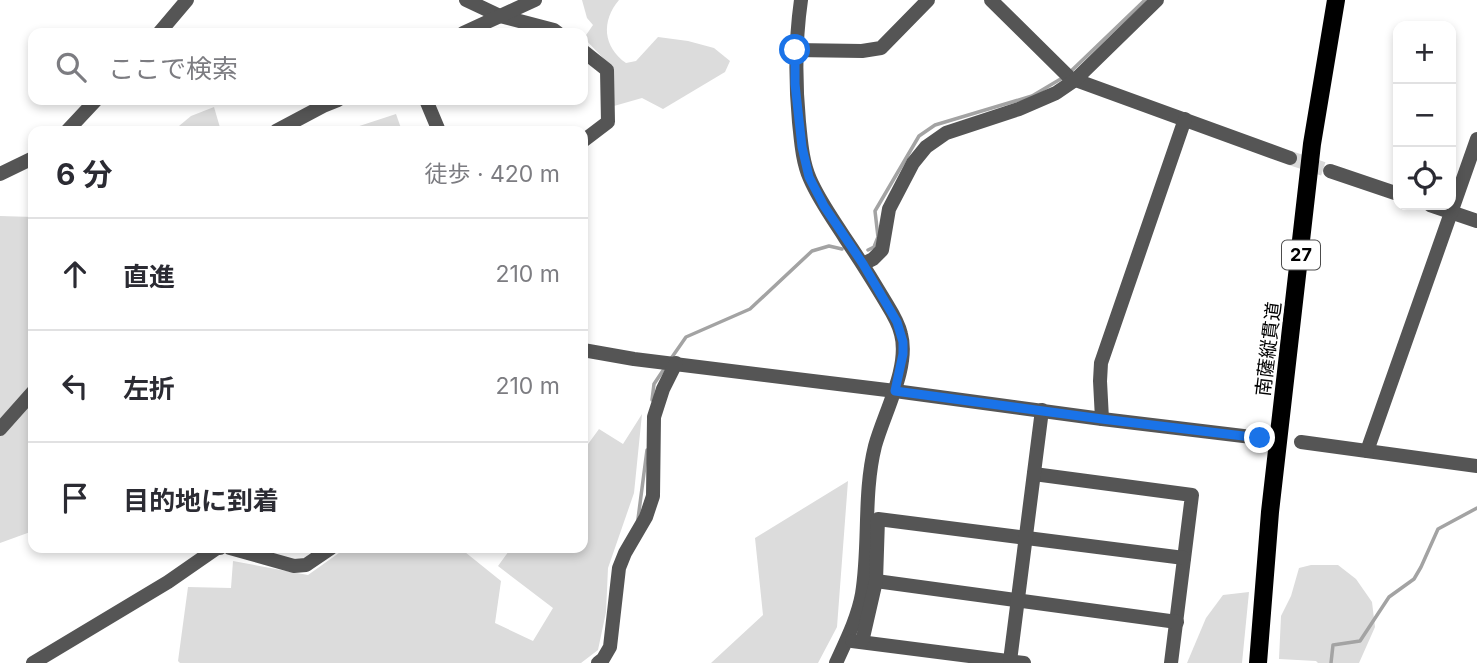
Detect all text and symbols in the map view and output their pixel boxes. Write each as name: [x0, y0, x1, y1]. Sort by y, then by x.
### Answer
map controls: [1393, 21, 1456, 210]
button: +: [1393, 21, 1456, 84]
search box: [28, 28, 588, 105]
route start: [779, 34, 810, 65]
icon: search: [52, 48, 90, 86]
text: ここで検索: [108, 53, 238, 84]
button: −: [1393, 84, 1456, 147]
button: locate: [1393, 147, 1456, 210]
text: 6 分: [56, 156, 113, 192]
text: 徒歩 · 420 m: [424, 160, 560, 188]
road number: 27: [1282, 241, 1320, 270]
icon: ahead: [56, 255, 94, 293]
text: 210 m: [495, 260, 560, 288]
text: 直進: [123, 261, 175, 292]
street label: 南薩縦貫道: [1251, 301, 1286, 398]
icon: left: [56, 367, 94, 405]
text: 210 m: [495, 372, 560, 400]
text: 左折: [123, 373, 175, 404]
route end: [1244, 422, 1275, 453]
icon: arrive: [56, 479, 94, 517]
text: 目的地に到着: [123, 485, 279, 516]

